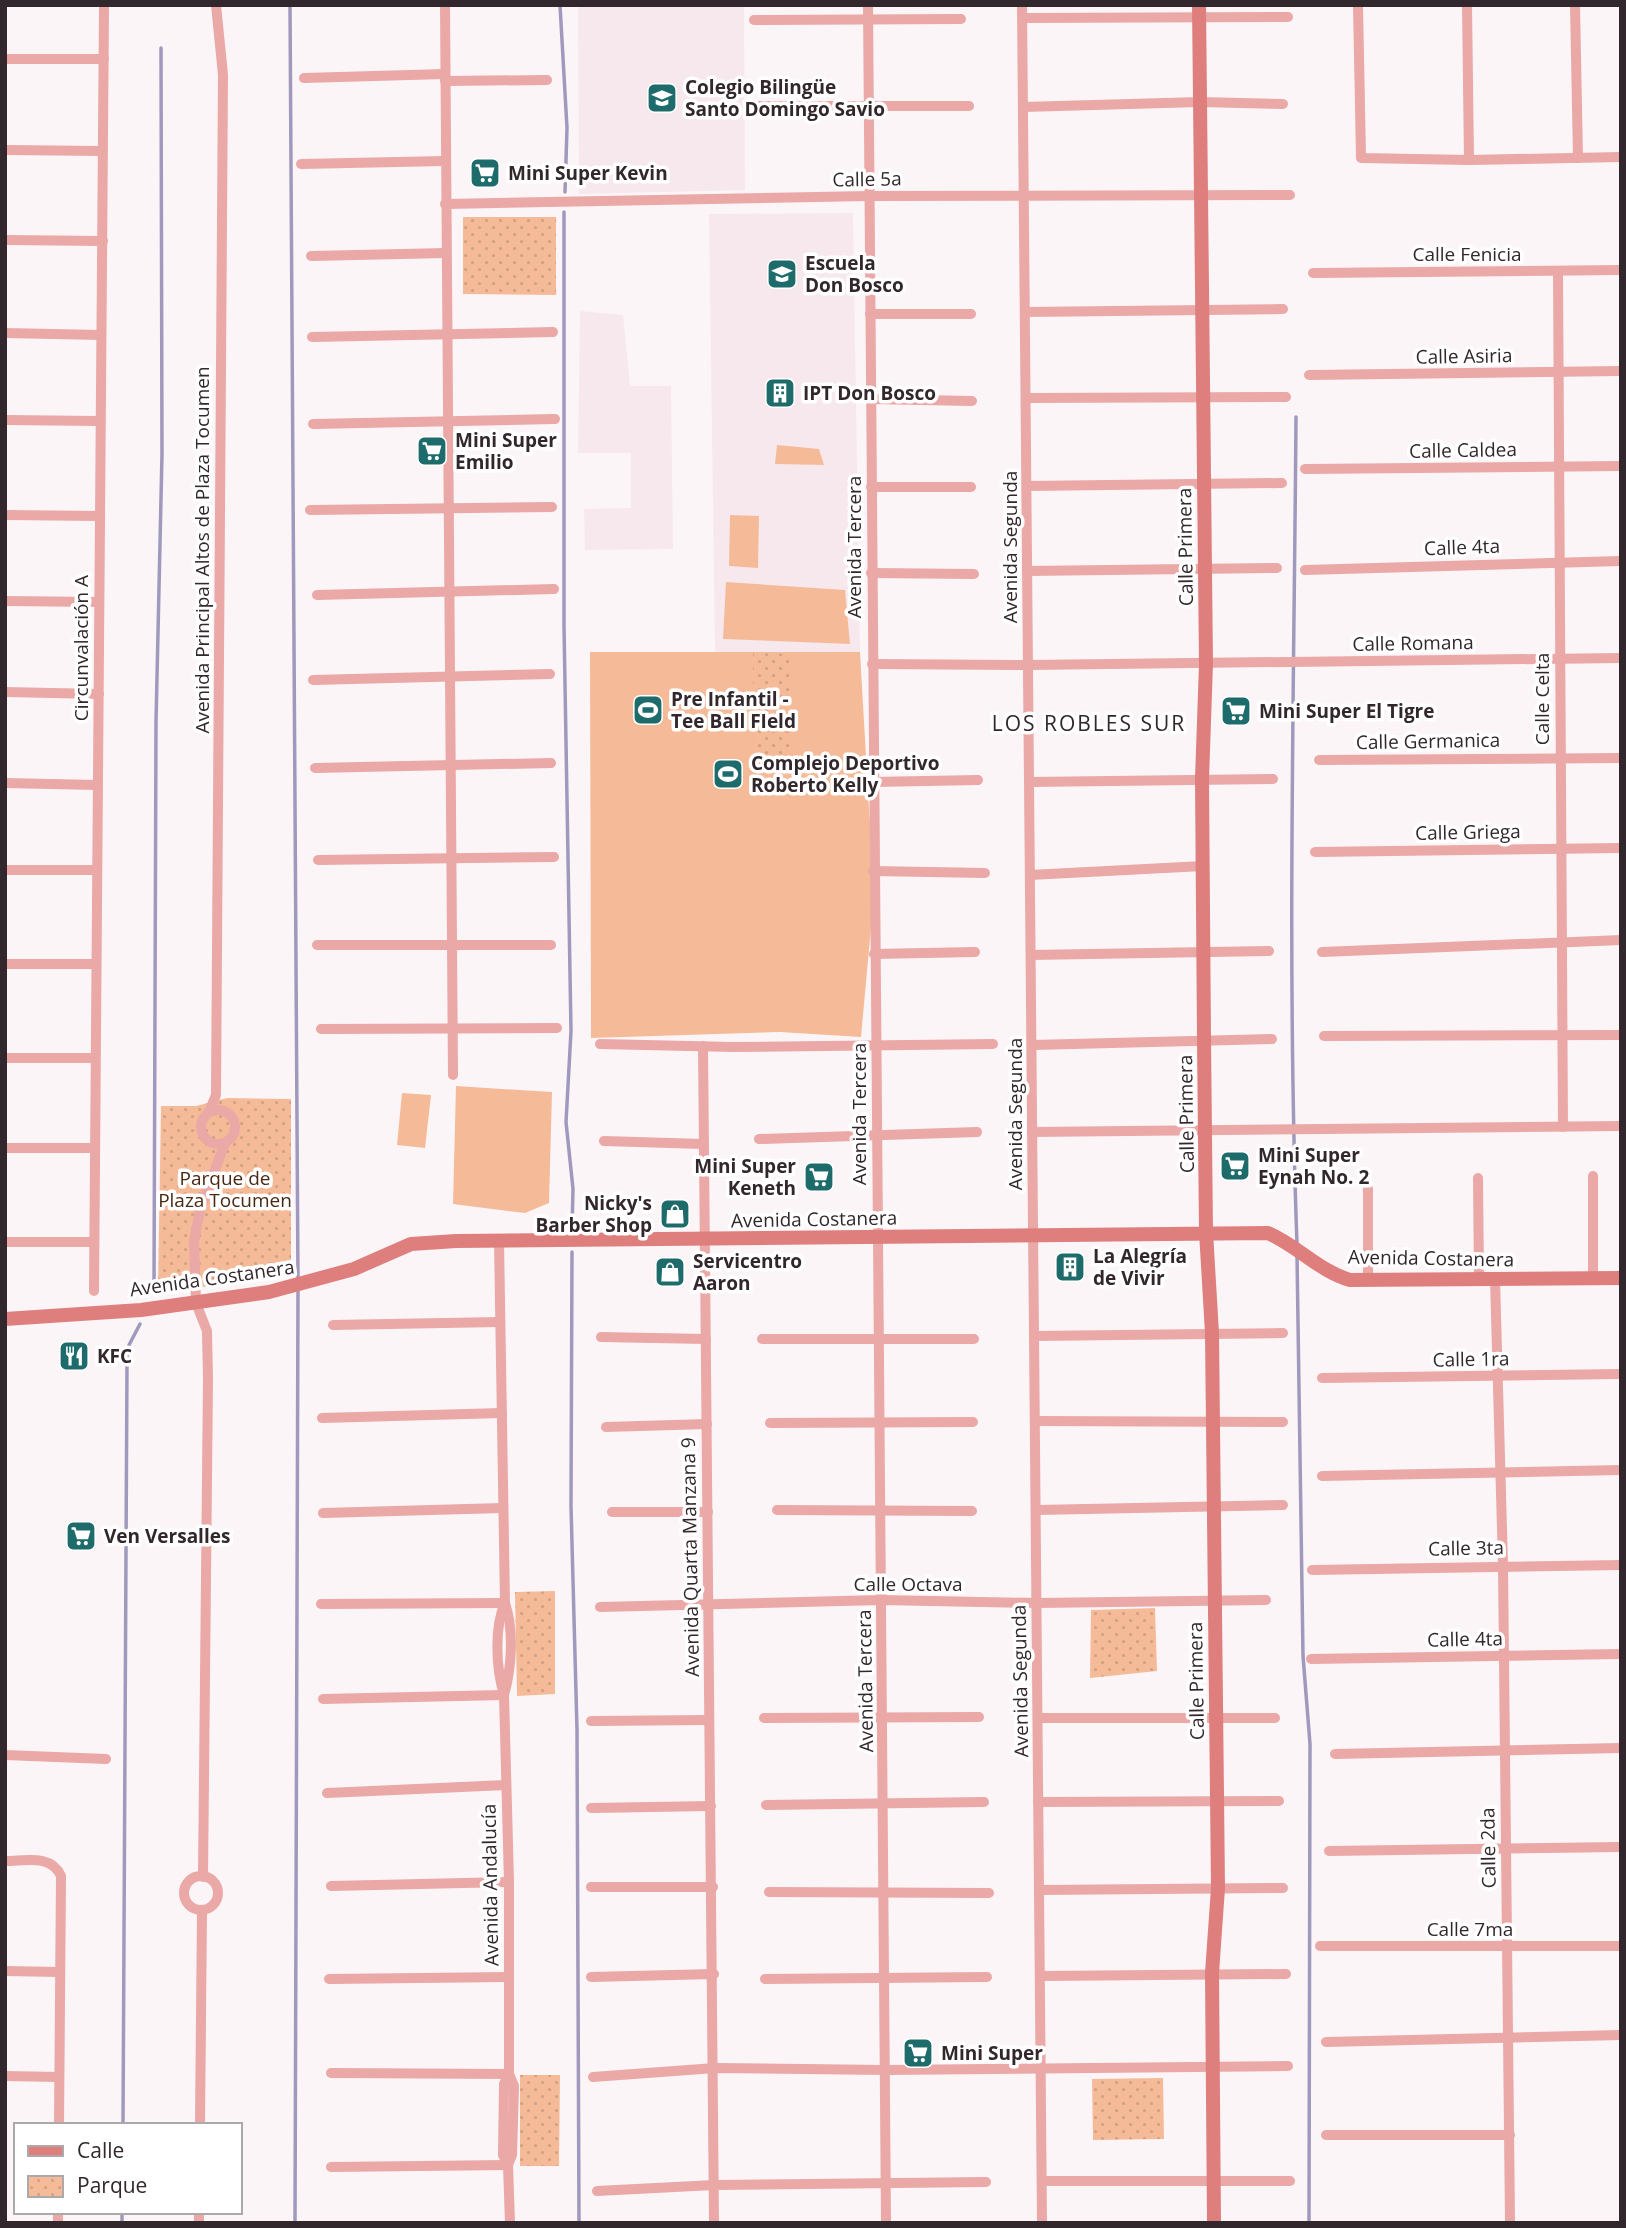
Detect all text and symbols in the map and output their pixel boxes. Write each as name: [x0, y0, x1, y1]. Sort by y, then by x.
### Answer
place label: Colegio Bilingüe Santo Domingo Savio: [685, 74, 885, 122]
school or university icon: Colegio Bilingüe Santo Domingo Savio: [645, 81, 679, 115]
supermarket icon: Mini Super Kevin: [468, 156, 502, 190]
place label: Mini Super Kevin: [508, 160, 668, 186]
street label: Calle 5a: [832, 165, 902, 193]
street label: Calle Fenicia: [1412, 241, 1522, 267]
place label: Escuela Don Bosco: [805, 250, 904, 298]
school or university icon: Escuela Don Bosco: [765, 257, 799, 291]
street label: Calle Asiria: [1415, 342, 1513, 370]
street label: Avenida Principal Altos de Plaza Tocumen: [189, 366, 215, 734]
building icon: IPT Don Bosco: [763, 376, 797, 410]
place label: IPT Don Bosco: [803, 380, 936, 406]
place label: Mini Super Emilio: [455, 427, 557, 475]
supermarket icon: Mini Super Emilio: [415, 434, 449, 468]
street label: Calle Caldea: [1409, 436, 1517, 464]
street label: Avenida Segunda: [997, 471, 1023, 623]
street label: Avenida Tercera: [841, 476, 867, 618]
street label: Calle Primera: [1171, 488, 1199, 606]
street label: Calle 4ta: [1424, 533, 1500, 561]
street label: Circunvalación A: [68, 575, 94, 721]
street label: Calle Romana: [1352, 629, 1474, 657]
street label: Calle Celta: [1529, 653, 1555, 745]
place label: Pre Infantil - Tee Ball FIeld: [671, 686, 796, 734]
sports icon: Pre Infantil - Tee Ball FIeld: [631, 693, 665, 727]
supermarket icon: Mini Super El Tigre: [1219, 694, 1253, 728]
place label: Mini Super El Tigre: [1259, 698, 1434, 724]
district label: LOS ROBLES SUR: [992, 709, 1186, 737]
street label: Calle Germanica: [1356, 727, 1500, 755]
place label: Complejo Deportivo Roberto Kelly: [751, 750, 939, 798]
sports icon: Complejo Deportivo Roberto Kelly: [711, 757, 745, 791]
street label: Calle Griega: [1415, 818, 1521, 846]
street label: Avenida Segunda: [1002, 1038, 1028, 1190]
street label: Avenida Tercera: [846, 1043, 872, 1185]
street label: Calle Primera: [1172, 1055, 1200, 1173]
place label: Mini Super Eynah No. 2: [1258, 1142, 1369, 1190]
supermarket icon: Mini Super Eynah No. 2: [1218, 1149, 1252, 1183]
place label: Mini Super Keneth: [694, 1153, 796, 1201]
supermarket icon: Mini Super Keneth: [802, 1160, 836, 1194]
park label: Parque de Plaza Tocumen: [158, 1165, 292, 1213]
place label: Nicky's Barber Shop: [536, 1190, 652, 1238]
shop icon: Nicky's Barber Shop: [658, 1197, 692, 1231]
street label: Avenida Costanera: [731, 1205, 897, 1233]
place label: La Alegría de Vivir: [1093, 1243, 1187, 1291]
street label: Avenida Costanera: [1348, 1244, 1514, 1272]
place label: Servicentro Aaron: [693, 1248, 802, 1296]
building icon: La Alegría de Vivir: [1053, 1250, 1087, 1284]
street label: Avenida Costanera: [128, 1254, 296, 1302]
shop icon: Servicentro Aaron: [653, 1255, 687, 1289]
restaurant icon: KFC: [57, 1339, 91, 1373]
place label: KFC: [97, 1343, 132, 1369]
street label: Calle 1ra: [1432, 1345, 1510, 1373]
street label: Avenida Quarta Manzana 9: [675, 1437, 705, 1677]
supermarket icon: Ven Versalles: [64, 1519, 98, 1553]
place label: Ven Versalles: [104, 1523, 230, 1549]
street label: Calle 3ta: [1428, 1534, 1504, 1562]
street label: Calle Octava: [854, 1571, 962, 1597]
street label: Avenida Segunda: [1006, 1604, 1034, 1758]
street label: Avenida Tercera: [851, 1609, 879, 1753]
street label: Calle Primera: [1182, 1622, 1210, 1740]
street label: Calle 4ta: [1427, 1625, 1503, 1653]
street label: Avenida Andalucía: [476, 1804, 504, 1966]
street label: Calle 2da: [1474, 1807, 1502, 1889]
street label: Calle 7ma: [1427, 1916, 1513, 1942]
supermarket icon: Mini Super: [901, 2036, 935, 2070]
place label: Mini Super: [941, 2040, 1043, 2066]
legend: [14, 2123, 242, 2214]
text: Calle: [77, 2136, 124, 2164]
text: Parque: [77, 2171, 147, 2199]

